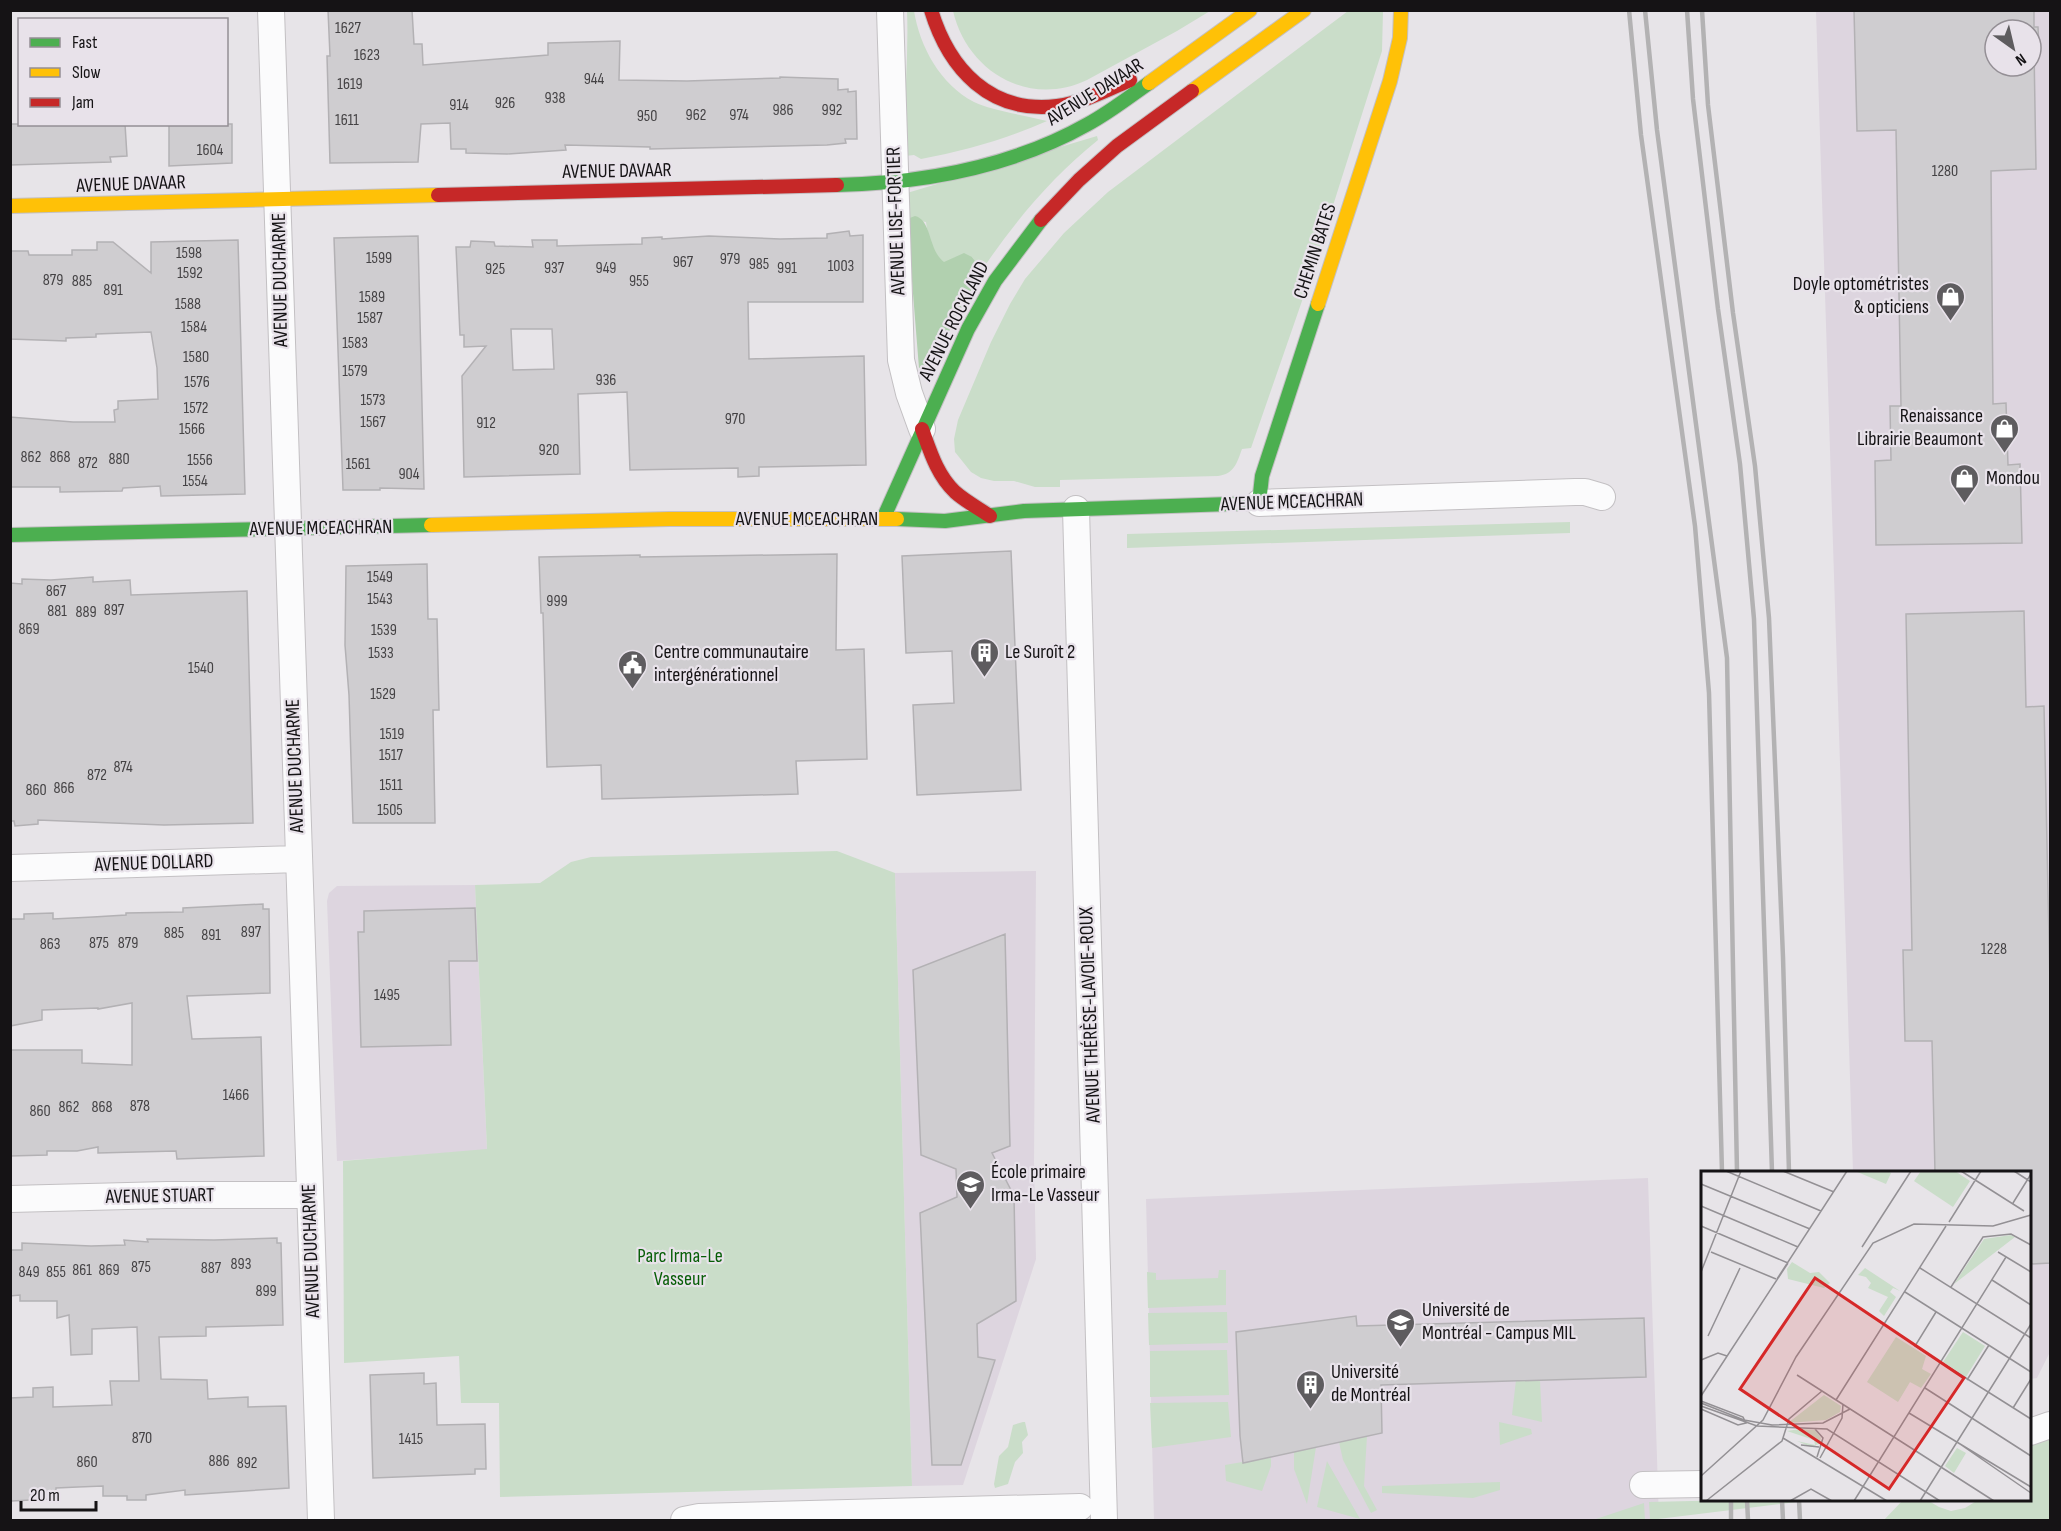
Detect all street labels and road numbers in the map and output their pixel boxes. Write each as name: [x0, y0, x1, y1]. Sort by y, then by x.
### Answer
street label: AVENUE DAVAAR: [1041, 53, 1148, 132]
street label: AVENUE LISE-FORTIER: [881, 146, 911, 297]
street label: AVENUE DAVAAR: [561, 158, 672, 184]
street label: AVENUE DAVAAR: [75, 170, 186, 198]
street label: CHEMIN BATES: [1288, 200, 1342, 302]
street label: AVENUE DUCHARME: [267, 213, 293, 348]
street label: AVENUE ROCKLAND: [913, 257, 994, 386]
street label: AVENUE MCEACHRAN: [1219, 488, 1364, 517]
street label: AVENUE MCEACHRAN: [735, 507, 878, 531]
street label: AVENUE MCEACHRAN: [249, 515, 392, 541]
street label: AVENUE DUCHARME: [281, 698, 309, 835]
street label: AVENUE DOLLARD: [93, 849, 214, 877]
street label: AVENUE THÉRÈSE-LAVOIE-ROUX: [1074, 906, 1106, 1124]
street label: AVENUE STUART: [104, 1183, 215, 1209]
street label: AVENUE DUCHARME: [297, 1183, 325, 1320]

